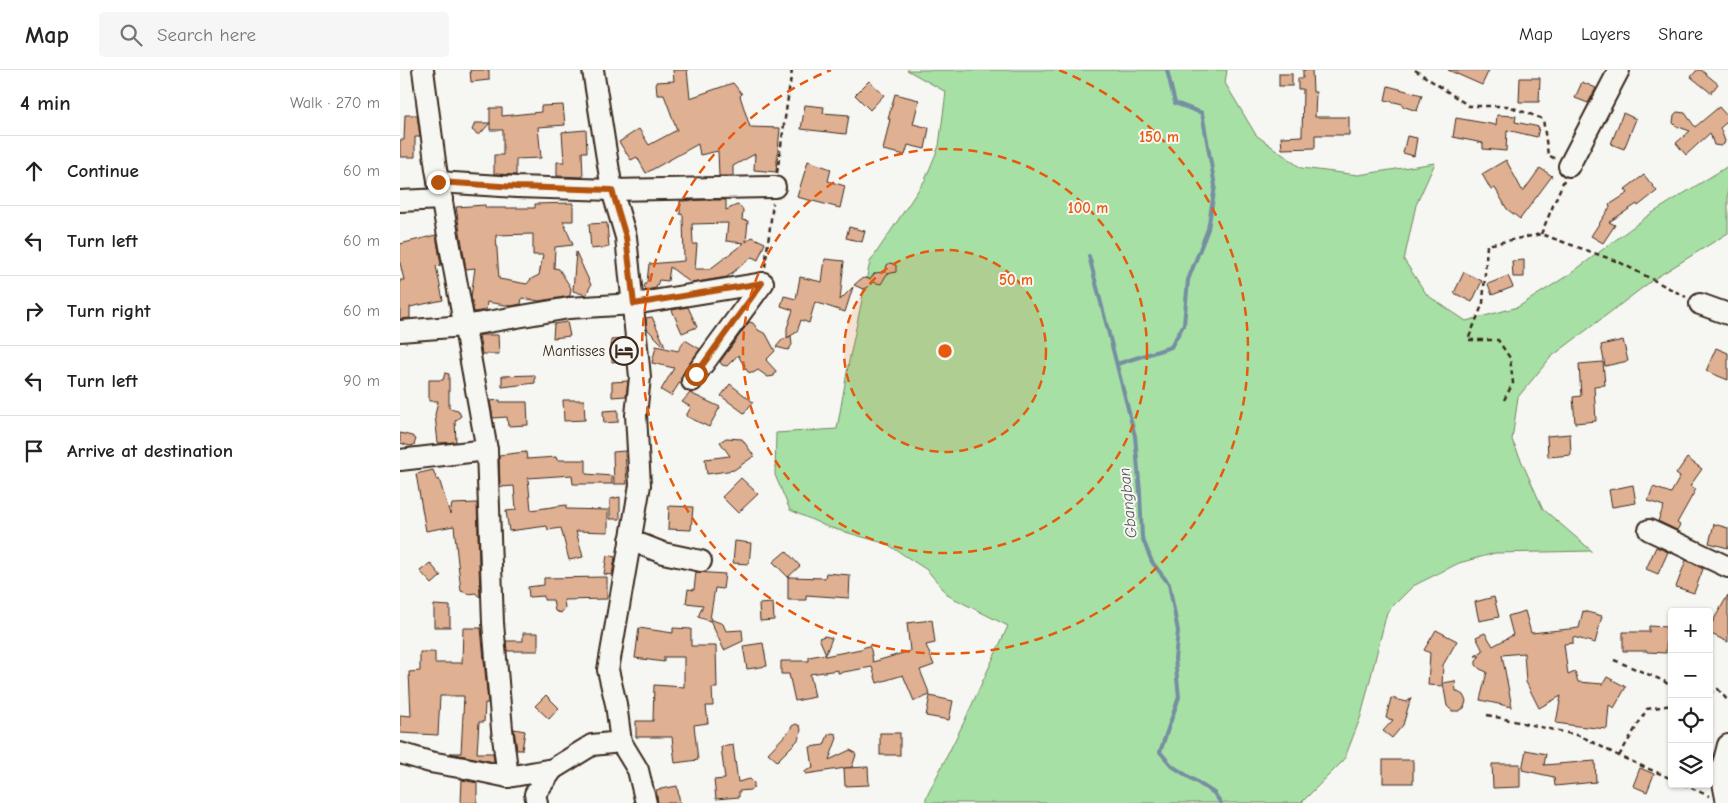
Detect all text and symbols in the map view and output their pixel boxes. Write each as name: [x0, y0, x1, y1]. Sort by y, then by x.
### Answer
search box: [99, 12, 449, 57]
text: Map: [25, 21, 69, 49]
icon: search: [117, 21, 145, 49]
text: Search here: [157, 24, 256, 46]
text: Map: [1519, 24, 1553, 45]
text: Layers: [1581, 24, 1630, 45]
text: Share: [1658, 24, 1703, 45]
text: 4 min: [20, 91, 71, 115]
text: Walk · 270 m: [290, 94, 380, 112]
text: 150 m: [1139, 128, 1179, 146]
icon: ahead: [20, 157, 48, 185]
text: Continue: [67, 160, 139, 182]
text: 60 m: [343, 162, 380, 180]
route end: [427, 171, 450, 194]
text: 100 m: [1068, 199, 1108, 217]
icon: left: [20, 227, 48, 255]
text: Turn left: [67, 230, 138, 252]
text: 60 m: [343, 232, 380, 250]
text: 50 m: [999, 271, 1033, 289]
icon: right: [20, 297, 48, 325]
text: Turn right: [67, 300, 151, 322]
text: 60 m: [343, 302, 380, 320]
hotel icon: Mantisses: [609, 336, 639, 366]
place label: Mantisses: [543, 342, 605, 360]
centre of rings: [936, 342, 954, 360]
route start: [685, 363, 708, 386]
icon: left: [20, 367, 48, 395]
text: Turn left: [67, 370, 138, 392]
text: 90 m: [343, 372, 380, 390]
icon: arrive: [20, 437, 48, 465]
text: Arrive at destination: [67, 440, 233, 462]
water label: Gbangban: [1115, 467, 1141, 539]
map controls: [1668, 608, 1713, 788]
button: +: [1668, 608, 1713, 653]
button: −: [1668, 653, 1713, 698]
button: locate: [1668, 698, 1713, 743]
button: layers: [1668, 743, 1713, 788]

